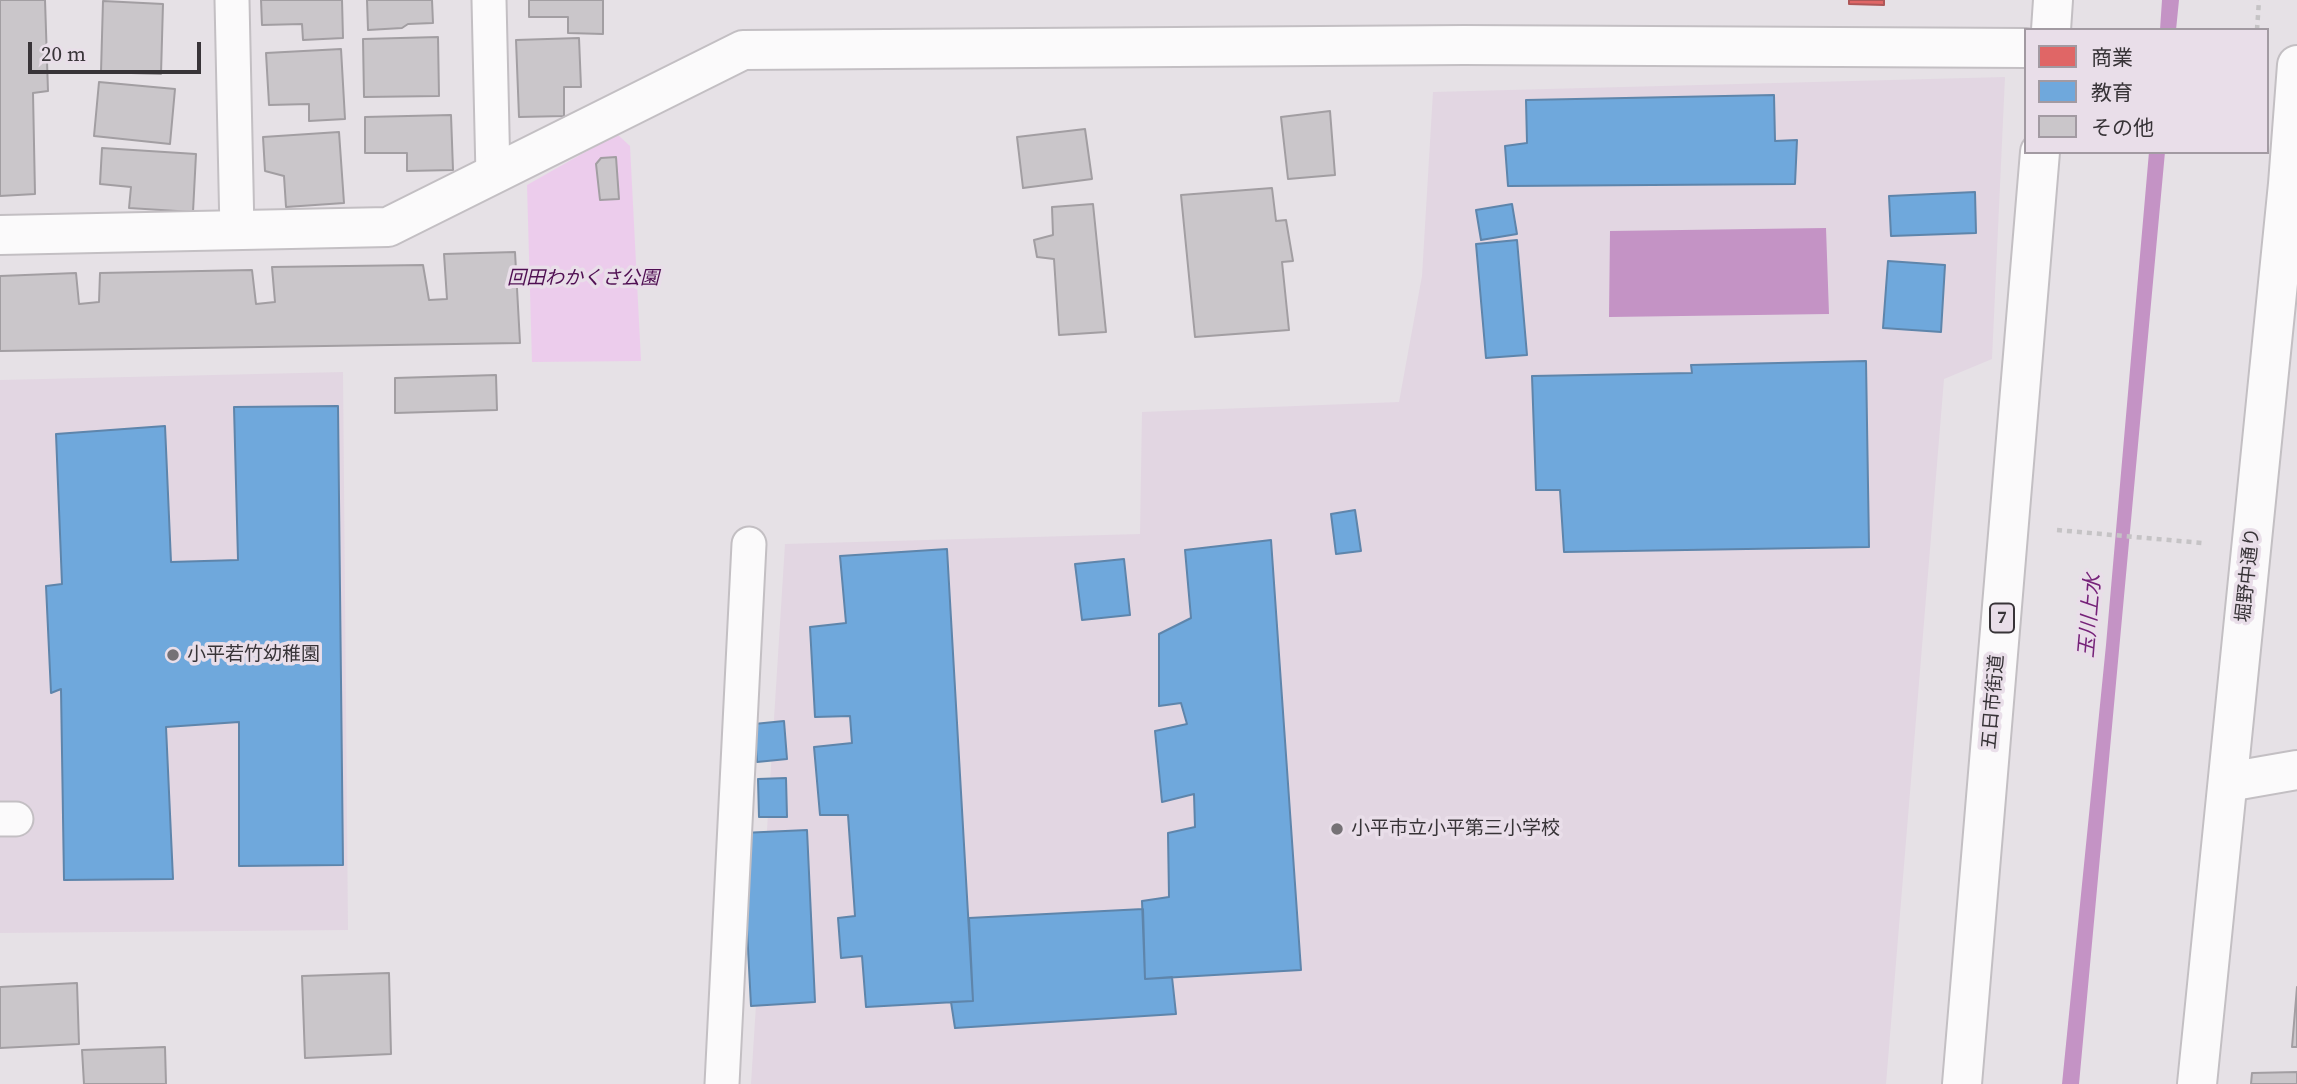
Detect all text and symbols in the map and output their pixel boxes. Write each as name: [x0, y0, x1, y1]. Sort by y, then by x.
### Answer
scale bar: [32, 28, 205, 72]
legend: [2024, 28, 2269, 154]
text: 20 m: [41, 39, 86, 68]
text: 商業: [2091, 43, 2133, 72]
text: 教育: [2091, 78, 2133, 107]
text: その他: [2091, 113, 2154, 142]
park label: 回田わかくさ公園: [507, 268, 659, 290]
street label: 堀野中通り: [2233, 527, 2265, 623]
water label: 玉川上水: [2075, 573, 2107, 659]
road number: 7: [1990, 604, 2014, 632]
place label: 小平若竹幼稚園: [187, 644, 320, 666]
marker: 小平若竹幼稚園: [165, 647, 181, 663]
street label: 五日市街道: [1979, 654, 2009, 750]
place label: 小平市立小平第三小学校: [1351, 818, 1560, 840]
marker: 小平市立小平第三小学校: [1329, 821, 1345, 837]

